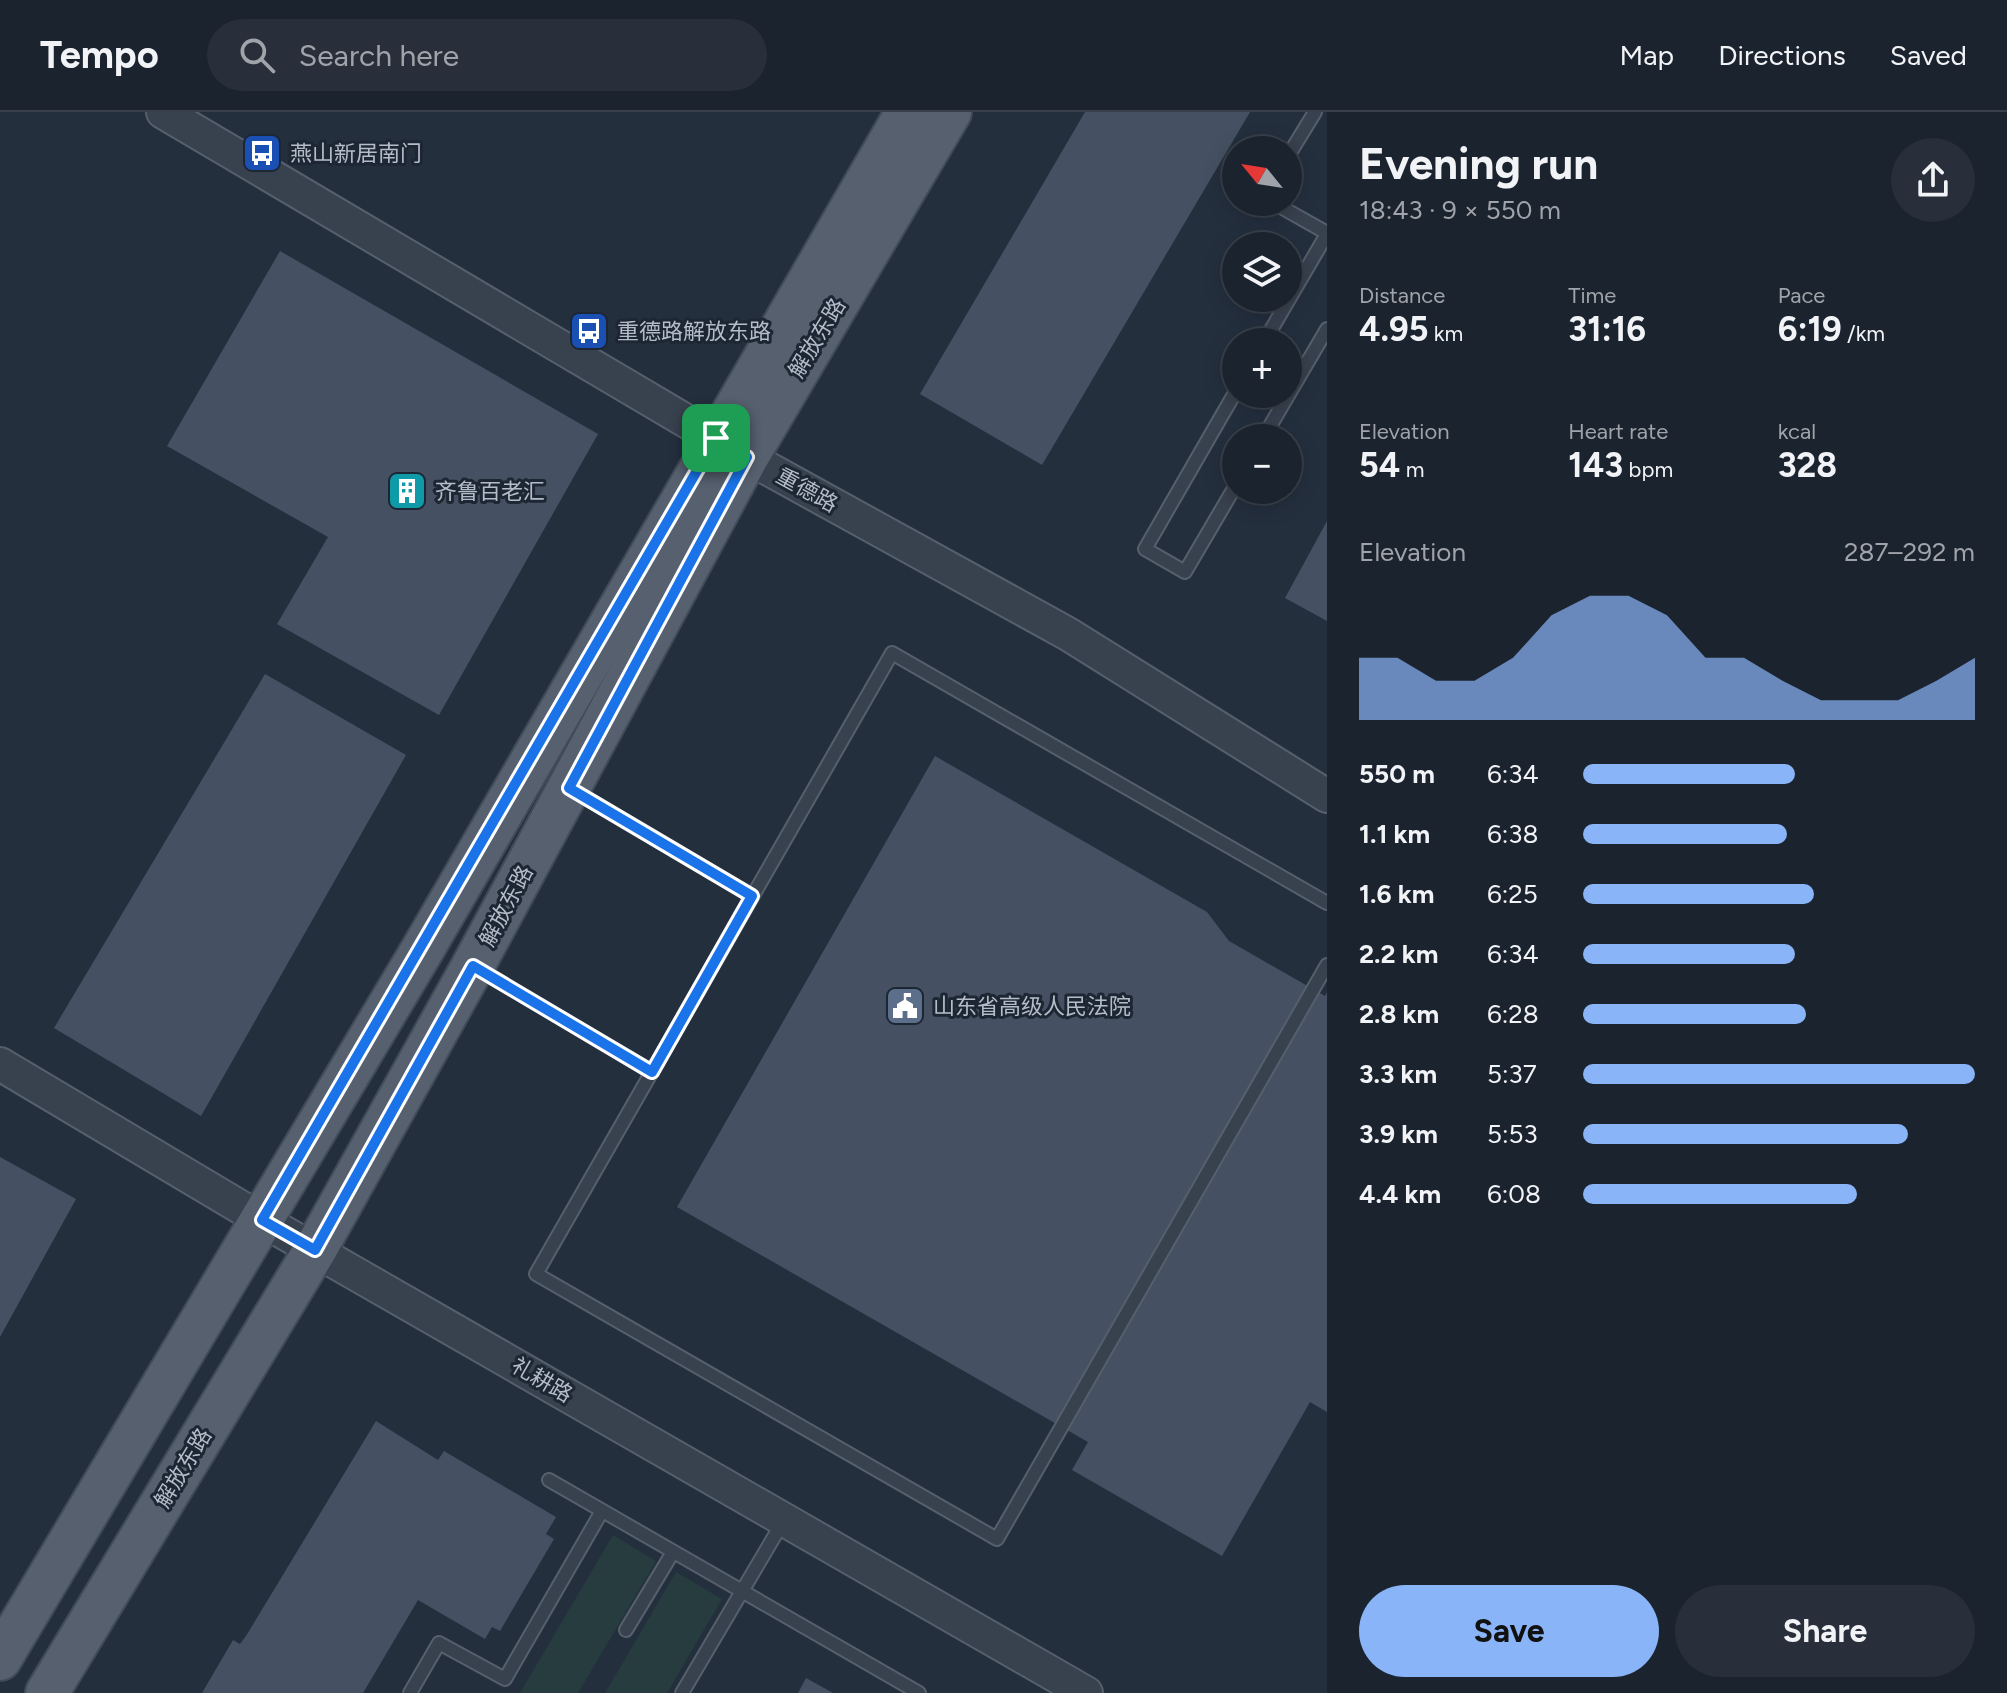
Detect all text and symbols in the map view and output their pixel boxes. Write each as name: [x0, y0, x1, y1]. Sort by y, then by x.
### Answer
search box: [207, 19, 767, 91]
text: Tempo: [40, 32, 159, 78]
icon: search: [235, 33, 279, 77]
text: Search here: [299, 37, 459, 74]
text: Map: [1620, 38, 1674, 72]
text: Directions: [1718, 38, 1846, 72]
text: Saved: [1890, 38, 1967, 72]
bus stop icon: 燕山新居南门: [241, 132, 283, 174]
north arrow: [1222, 136, 1302, 216]
map controls: [1222, 136, 1302, 504]
text: Evening run: [1359, 137, 1598, 190]
button: share: [1891, 138, 1975, 222]
place label: 燕山新居南门: [290, 140, 422, 167]
text: 18:43 · 9 × 550 m: [1359, 194, 1561, 226]
button: layers: [1222, 232, 1302, 312]
text: Distance: [1359, 282, 1445, 309]
text: Time: [1568, 282, 1616, 309]
text: Pace: [1778, 282, 1825, 309]
street label: 解放东路: [783, 293, 851, 383]
text: 4.95: [1359, 309, 1428, 350]
text: 31:16: [1568, 309, 1646, 350]
text: 6:19: [1778, 309, 1842, 350]
bus stop icon: 重德路解放东路: [568, 310, 610, 352]
place label: 重德路解放东路: [617, 318, 771, 345]
text: km: [1428, 320, 1463, 347]
text: /km: [1842, 320, 1885, 347]
button: +: [1222, 328, 1302, 408]
pin: [682, 404, 750, 472]
icon: arrive: [694, 416, 738, 460]
text: Elevation: [1359, 418, 1449, 445]
text: Heart rate: [1568, 418, 1668, 445]
text: kcal: [1778, 418, 1816, 445]
button: −: [1222, 424, 1302, 504]
text: 54: [1359, 445, 1400, 486]
text: 143: [1568, 445, 1623, 486]
text: 328: [1778, 445, 1837, 486]
text: m: [1400, 456, 1424, 483]
text: bpm: [1623, 456, 1673, 483]
street label: 重德路: [772, 462, 842, 518]
building icon: 齐鲁百老汇: [386, 470, 428, 512]
place label: 齐鲁百老汇: [435, 478, 545, 505]
text: Elevation: [1359, 536, 1466, 568]
text: 287–292 m: [1844, 536, 1975, 568]
text: 550 m: [1359, 758, 1435, 790]
text: 6:34: [1487, 758, 1539, 790]
text: 1.1 km: [1359, 818, 1430, 850]
text: 6:38: [1487, 818, 1538, 850]
street label: 解放东路: [473, 861, 539, 951]
text: 1.6 km: [1359, 878, 1434, 910]
text: 6:25: [1487, 878, 1538, 910]
text: 2.2 km: [1359, 938, 1438, 970]
text: 6:34: [1487, 938, 1539, 970]
public building icon: 山东省高级人民法院: [884, 985, 926, 1027]
place label: 山东省高级人民法院: [933, 993, 1131, 1020]
text: 2.8 km: [1359, 998, 1439, 1030]
text: 6:28: [1487, 998, 1539, 1030]
text: 3.3 km: [1359, 1058, 1437, 1090]
text: 5:37: [1487, 1058, 1537, 1090]
text: 3.9 km: [1359, 1118, 1438, 1150]
text: 5:53: [1487, 1118, 1538, 1150]
text: 4.4 km: [1359, 1178, 1441, 1210]
text: 6:08: [1487, 1178, 1541, 1210]
street label: 礼耕路: [507, 1352, 577, 1408]
street label: 解放东路: [149, 1423, 217, 1513]
button: Save: [1359, 1585, 1659, 1677]
button: Share: [1675, 1585, 1975, 1677]

